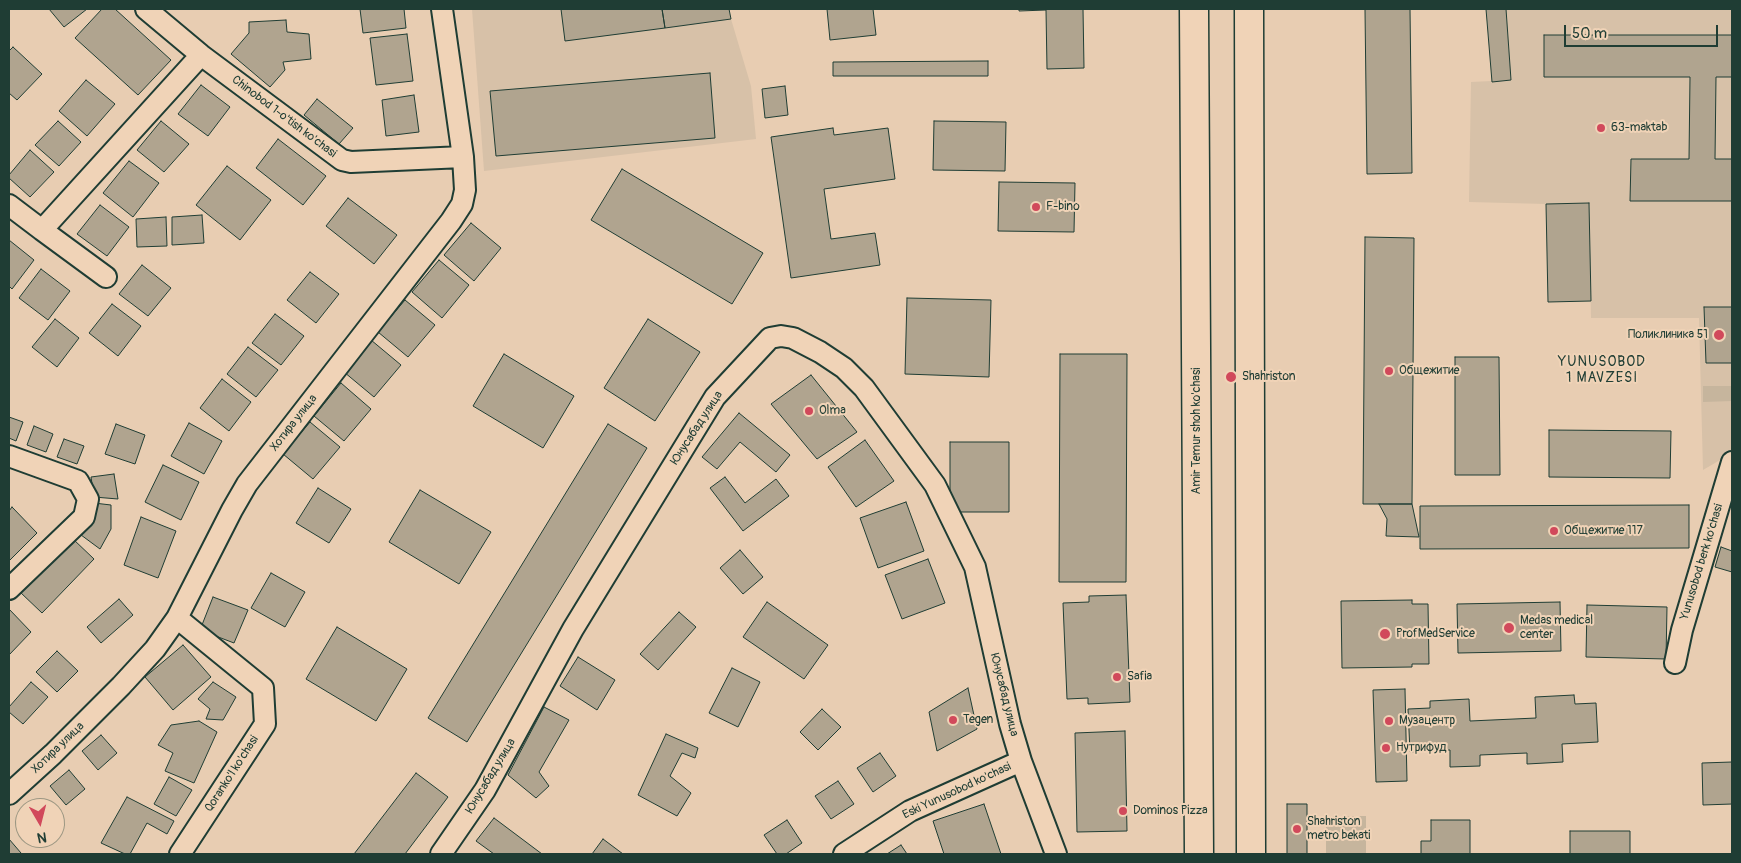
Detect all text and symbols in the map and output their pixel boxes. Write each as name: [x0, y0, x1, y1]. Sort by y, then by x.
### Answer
scale bar: [1566, 15, 1720, 47]
text: 50 m: [1572, 24, 1607, 43]
street label: Chinobod 1-o'tish ko'chasi: [229, 73, 339, 161]
place label: 63-maktab: [1611, 121, 1667, 135]
marker: 63-maktab: [1595, 122, 1607, 134]
place label: F-bino: [1046, 200, 1080, 214]
marker: F-bino: [1030, 201, 1042, 213]
place label: Поликлиника 51: [1628, 328, 1708, 342]
marker: Поликлиника 51: [1712, 328, 1726, 342]
district label: YUNUSOBOD 1 MAVZESI: [1557, 354, 1647, 387]
place label: Общежитие: [1399, 364, 1459, 378]
marker: Общежитие: [1383, 365, 1395, 377]
street label: Amir Temur shoh ko'chasi: [1190, 368, 1204, 494]
marker: Shahriston: [1224, 370, 1238, 384]
place label: Shahriston: [1242, 370, 1296, 384]
street label: Юнусабад улица: [668, 388, 726, 468]
street label: Хотира улица: [267, 392, 321, 454]
place label: Olma: [819, 404, 846, 418]
marker: Olma: [803, 405, 815, 417]
street label: Yunusobod berk ko'chasi: [1678, 502, 1726, 622]
place label: Общежитие 117: [1564, 524, 1643, 538]
marker: Общежитие 117: [1548, 525, 1560, 537]
place label: Medas medical center: [1520, 614, 1593, 642]
marker: Medas medical center: [1502, 621, 1516, 635]
marker: ProfMedService: [1378, 627, 1392, 641]
place label: ProfMedService: [1396, 627, 1475, 641]
street label: Юнусабад улица: [987, 652, 1021, 738]
place label: Safia: [1127, 670, 1152, 684]
marker: Safia: [1111, 671, 1123, 683]
place label: Tegen: [963, 713, 993, 727]
marker: Tegen: [947, 714, 959, 726]
place label: Музацентр: [1399, 714, 1455, 728]
marker: Музацентр: [1383, 715, 1395, 727]
street label: Хотира улица: [29, 719, 87, 777]
street label: Qoranko'l ko'chasi: [202, 733, 262, 815]
street label: Юнусабад улица: [463, 736, 519, 816]
place label: Нутрифуд: [1396, 741, 1447, 755]
marker: Нутрифуд: [1380, 742, 1392, 754]
street label: Eski Yunusobod ko'chasi: [900, 760, 1014, 822]
north arrow: [15, 798, 65, 848]
place label: Dominos Pizza: [1133, 804, 1208, 818]
marker: Dominos Pizza: [1117, 805, 1129, 817]
place label: Shahriston metro bekati: [1307, 815, 1371, 843]
marker: Shahriston metro bekati: [1291, 823, 1303, 835]
text: N: [36, 828, 48, 846]

